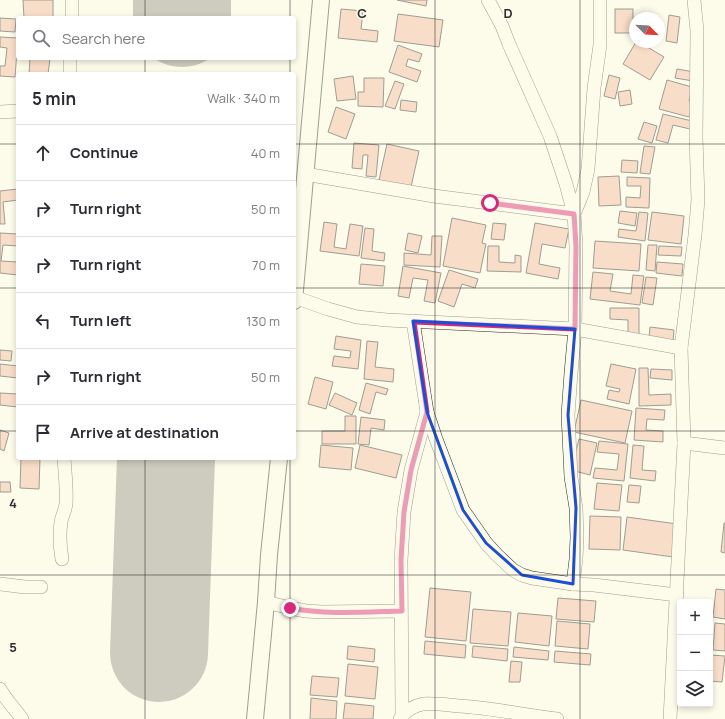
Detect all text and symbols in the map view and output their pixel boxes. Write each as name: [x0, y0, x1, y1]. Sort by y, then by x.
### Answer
text: C: [357, 4, 367, 22]
text: D: [503, 4, 513, 22]
north arrow: [629, 12, 665, 48]
search box: [16, 16, 296, 60]
icon: search: [30, 27, 52, 49]
text: Search here: [62, 28, 145, 49]
text: 5 min: [32, 87, 76, 110]
text: Walk · 340 m: [207, 89, 280, 107]
icon: ahead: [32, 142, 54, 164]
text: Continue: [70, 142, 138, 163]
text: 40 m: [251, 144, 280, 162]
route start: [481, 194, 499, 212]
icon: right: [32, 198, 54, 220]
text: Turn right: [70, 198, 141, 219]
text: 50 m: [251, 200, 280, 218]
icon: right: [32, 254, 54, 276]
text: Turn right: [70, 254, 141, 275]
text: 70 m: [252, 256, 280, 274]
icon: left: [32, 310, 54, 332]
text: Turn left: [70, 310, 132, 331]
text: 130 m: [246, 312, 280, 330]
icon: right: [32, 366, 54, 388]
text: Turn right: [70, 366, 141, 387]
text: 50 m: [251, 368, 280, 386]
icon: arrive: [32, 422, 54, 444]
text: Arrive at destination: [70, 422, 219, 443]
text: 4: [9, 494, 17, 512]
route end: [281, 599, 299, 617]
map controls: [677, 599, 713, 707]
button: +: [677, 599, 713, 635]
button: −: [677, 635, 713, 671]
text: 5: [9, 638, 17, 656]
button: layers: [677, 671, 713, 707]

